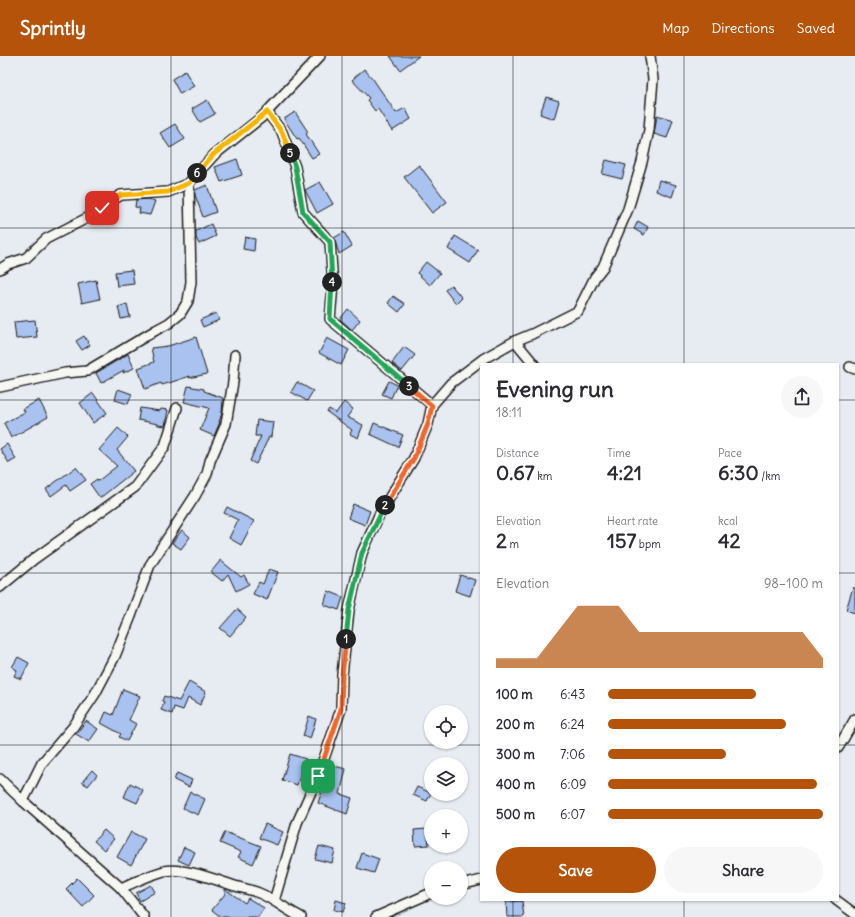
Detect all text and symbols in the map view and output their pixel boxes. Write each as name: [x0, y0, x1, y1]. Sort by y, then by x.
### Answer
text: Sprintly: [20, 16, 86, 40]
text: Map: [662, 19, 689, 37]
text: Directions: [711, 19, 775, 37]
text: Saved: [797, 19, 835, 37]
pin: 5: [280, 143, 300, 163]
text: 5: [287, 146, 293, 160]
pin: 6: [187, 163, 207, 183]
text: 6: [194, 166, 200, 180]
pin: [85, 191, 119, 225]
icon: check: [91, 197, 113, 219]
pin: 4: [322, 272, 342, 292]
text: 4: [329, 275, 335, 289]
text: Evening run: [496, 375, 614, 403]
pin: 3: [399, 376, 419, 396]
button: share: [781, 376, 823, 418]
text: 3: [406, 379, 412, 393]
text: 18:11: [496, 404, 522, 421]
text: Distance: [496, 446, 539, 460]
text: Time: [607, 446, 631, 460]
text: Pace: [718, 446, 742, 460]
text: 0.67: [496, 460, 535, 485]
text: 4:21: [607, 460, 642, 485]
text: 6:30: [718, 460, 759, 485]
text: km: [535, 469, 553, 483]
text: /km: [759, 469, 780, 483]
pin: 2: [375, 495, 395, 515]
text: 2: [382, 498, 388, 512]
text: Elevation: [496, 514, 541, 528]
text: Heart rate: [607, 514, 658, 528]
text: kcal: [718, 514, 738, 528]
text: 2: [496, 528, 507, 553]
text: 157: [607, 528, 636, 553]
text: 42: [718, 528, 741, 553]
text: m: [507, 537, 519, 551]
text: bpm: [636, 537, 661, 551]
text: Elevation: [496, 575, 549, 592]
text: 98–100 m: [764, 575, 823, 592]
pin: 1: [336, 629, 356, 649]
text: 1: [344, 632, 348, 646]
text: 100 m: [496, 686, 533, 703]
text: 6:43: [560, 686, 585, 703]
map controls: [424, 705, 468, 905]
button: locate: [424, 705, 468, 749]
text: 200 m: [496, 716, 535, 733]
text: 6:24: [560, 716, 585, 733]
text: 300 m: [496, 746, 535, 763]
text: 7:06: [560, 746, 585, 763]
button: layers: [424, 757, 468, 801]
pin: [301, 759, 335, 793]
icon: arrive: [307, 765, 329, 787]
text: 400 m: [496, 776, 535, 793]
text: 6:09: [560, 776, 586, 793]
text: 500 m: [496, 806, 535, 823]
text: 6:07: [560, 806, 585, 823]
button: +: [424, 809, 468, 853]
button: Save: [496, 847, 656, 893]
button: Share: [664, 847, 823, 893]
button: −: [424, 861, 468, 905]

